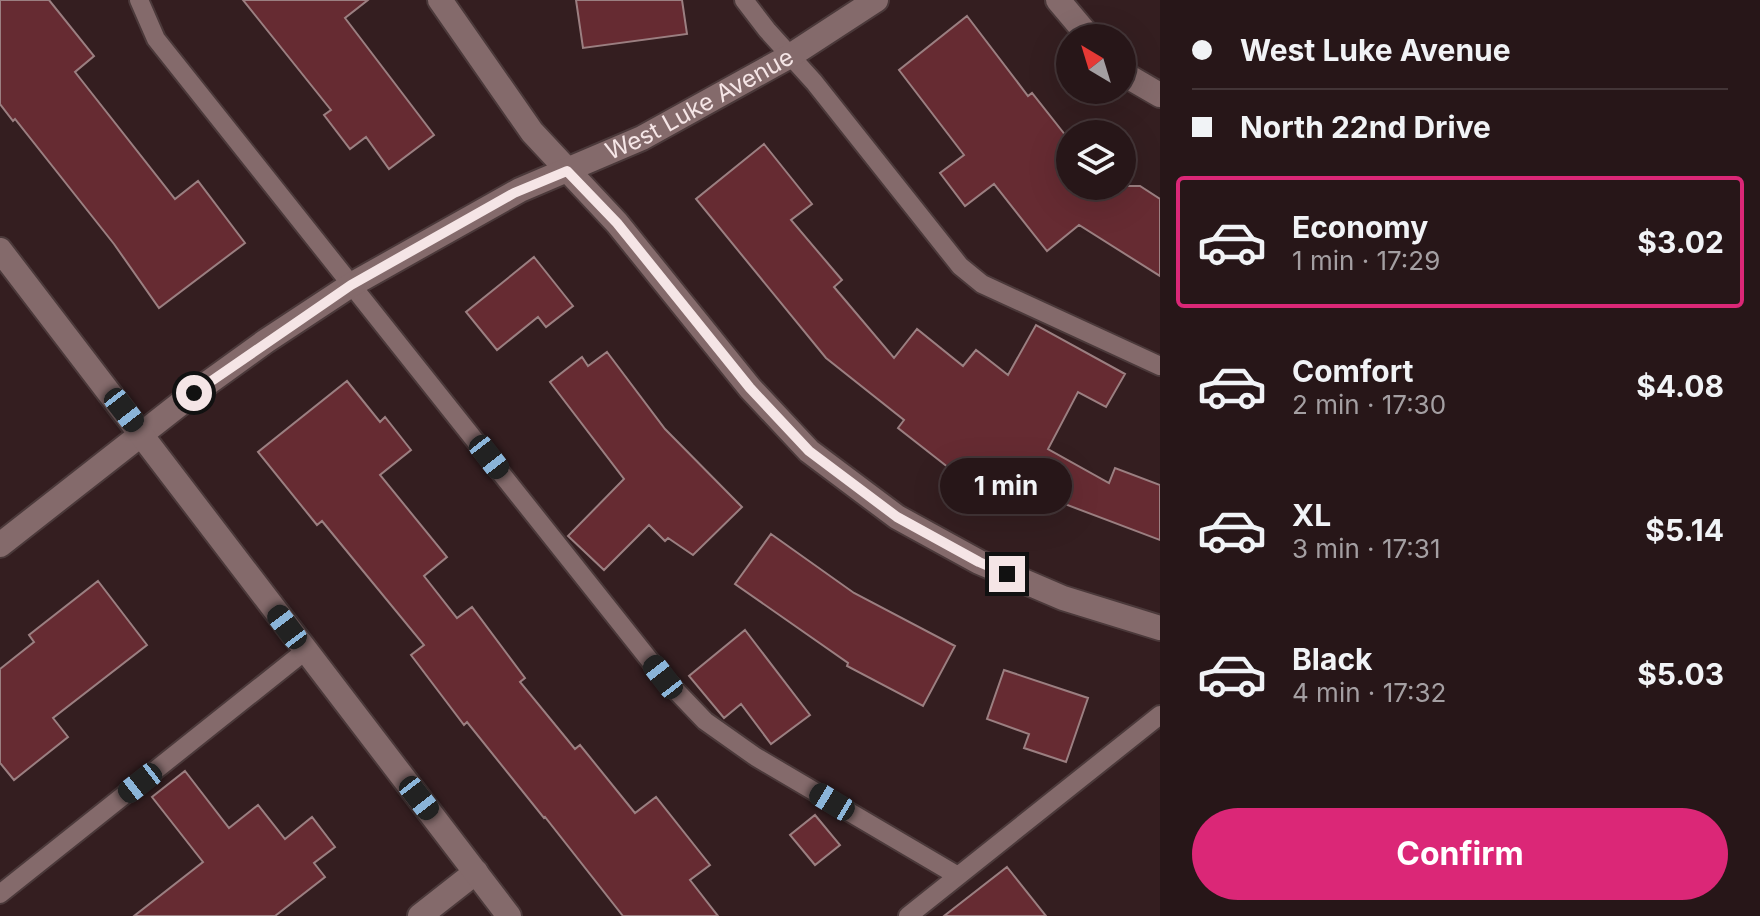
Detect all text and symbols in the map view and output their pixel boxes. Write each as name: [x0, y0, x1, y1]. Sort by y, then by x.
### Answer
north arrow: [1056, 24, 1136, 104]
map controls: [1056, 24, 1136, 200]
text: West Luke Avenue: [1240, 32, 1511, 68]
street label: West Luke Avenue: [601, 42, 798, 166]
text: North 22nd Drive: [1240, 109, 1491, 145]
button: layers: [1056, 120, 1136, 200]
icon: car: [1196, 206, 1268, 278]
text: Economy: [1292, 209, 1428, 245]
text: $3.02: [1637, 224, 1724, 260]
text: 1 min · 17:29: [1292, 245, 1440, 276]
icon: car: [1196, 350, 1268, 422]
text: Comfort: [1292, 353, 1413, 389]
text: $4.08: [1636, 368, 1724, 404]
route start: [176, 375, 212, 411]
car: [100, 384, 148, 436]
text: 2 min · 17:30: [1292, 389, 1446, 420]
car: [465, 431, 513, 483]
callout: 1 min: [941, 458, 1073, 514]
text: 1 min: [974, 470, 1038, 501]
icon: car: [1196, 494, 1268, 566]
text: XL: [1292, 497, 1331, 533]
text: $5.14: [1645, 512, 1724, 548]
text: 3 min · 17:31: [1292, 533, 1440, 564]
route end: [989, 556, 1025, 592]
car: [263, 601, 311, 653]
icon: car: [1196, 638, 1268, 710]
text: Black: [1292, 641, 1372, 677]
car: [639, 651, 687, 703]
text: $5.03: [1637, 656, 1724, 692]
text: 4 min · 17:32: [1292, 677, 1446, 708]
car: [114, 759, 166, 807]
car: [395, 772, 443, 824]
car: [805, 779, 859, 825]
button: Confirm: [1192, 808, 1728, 900]

